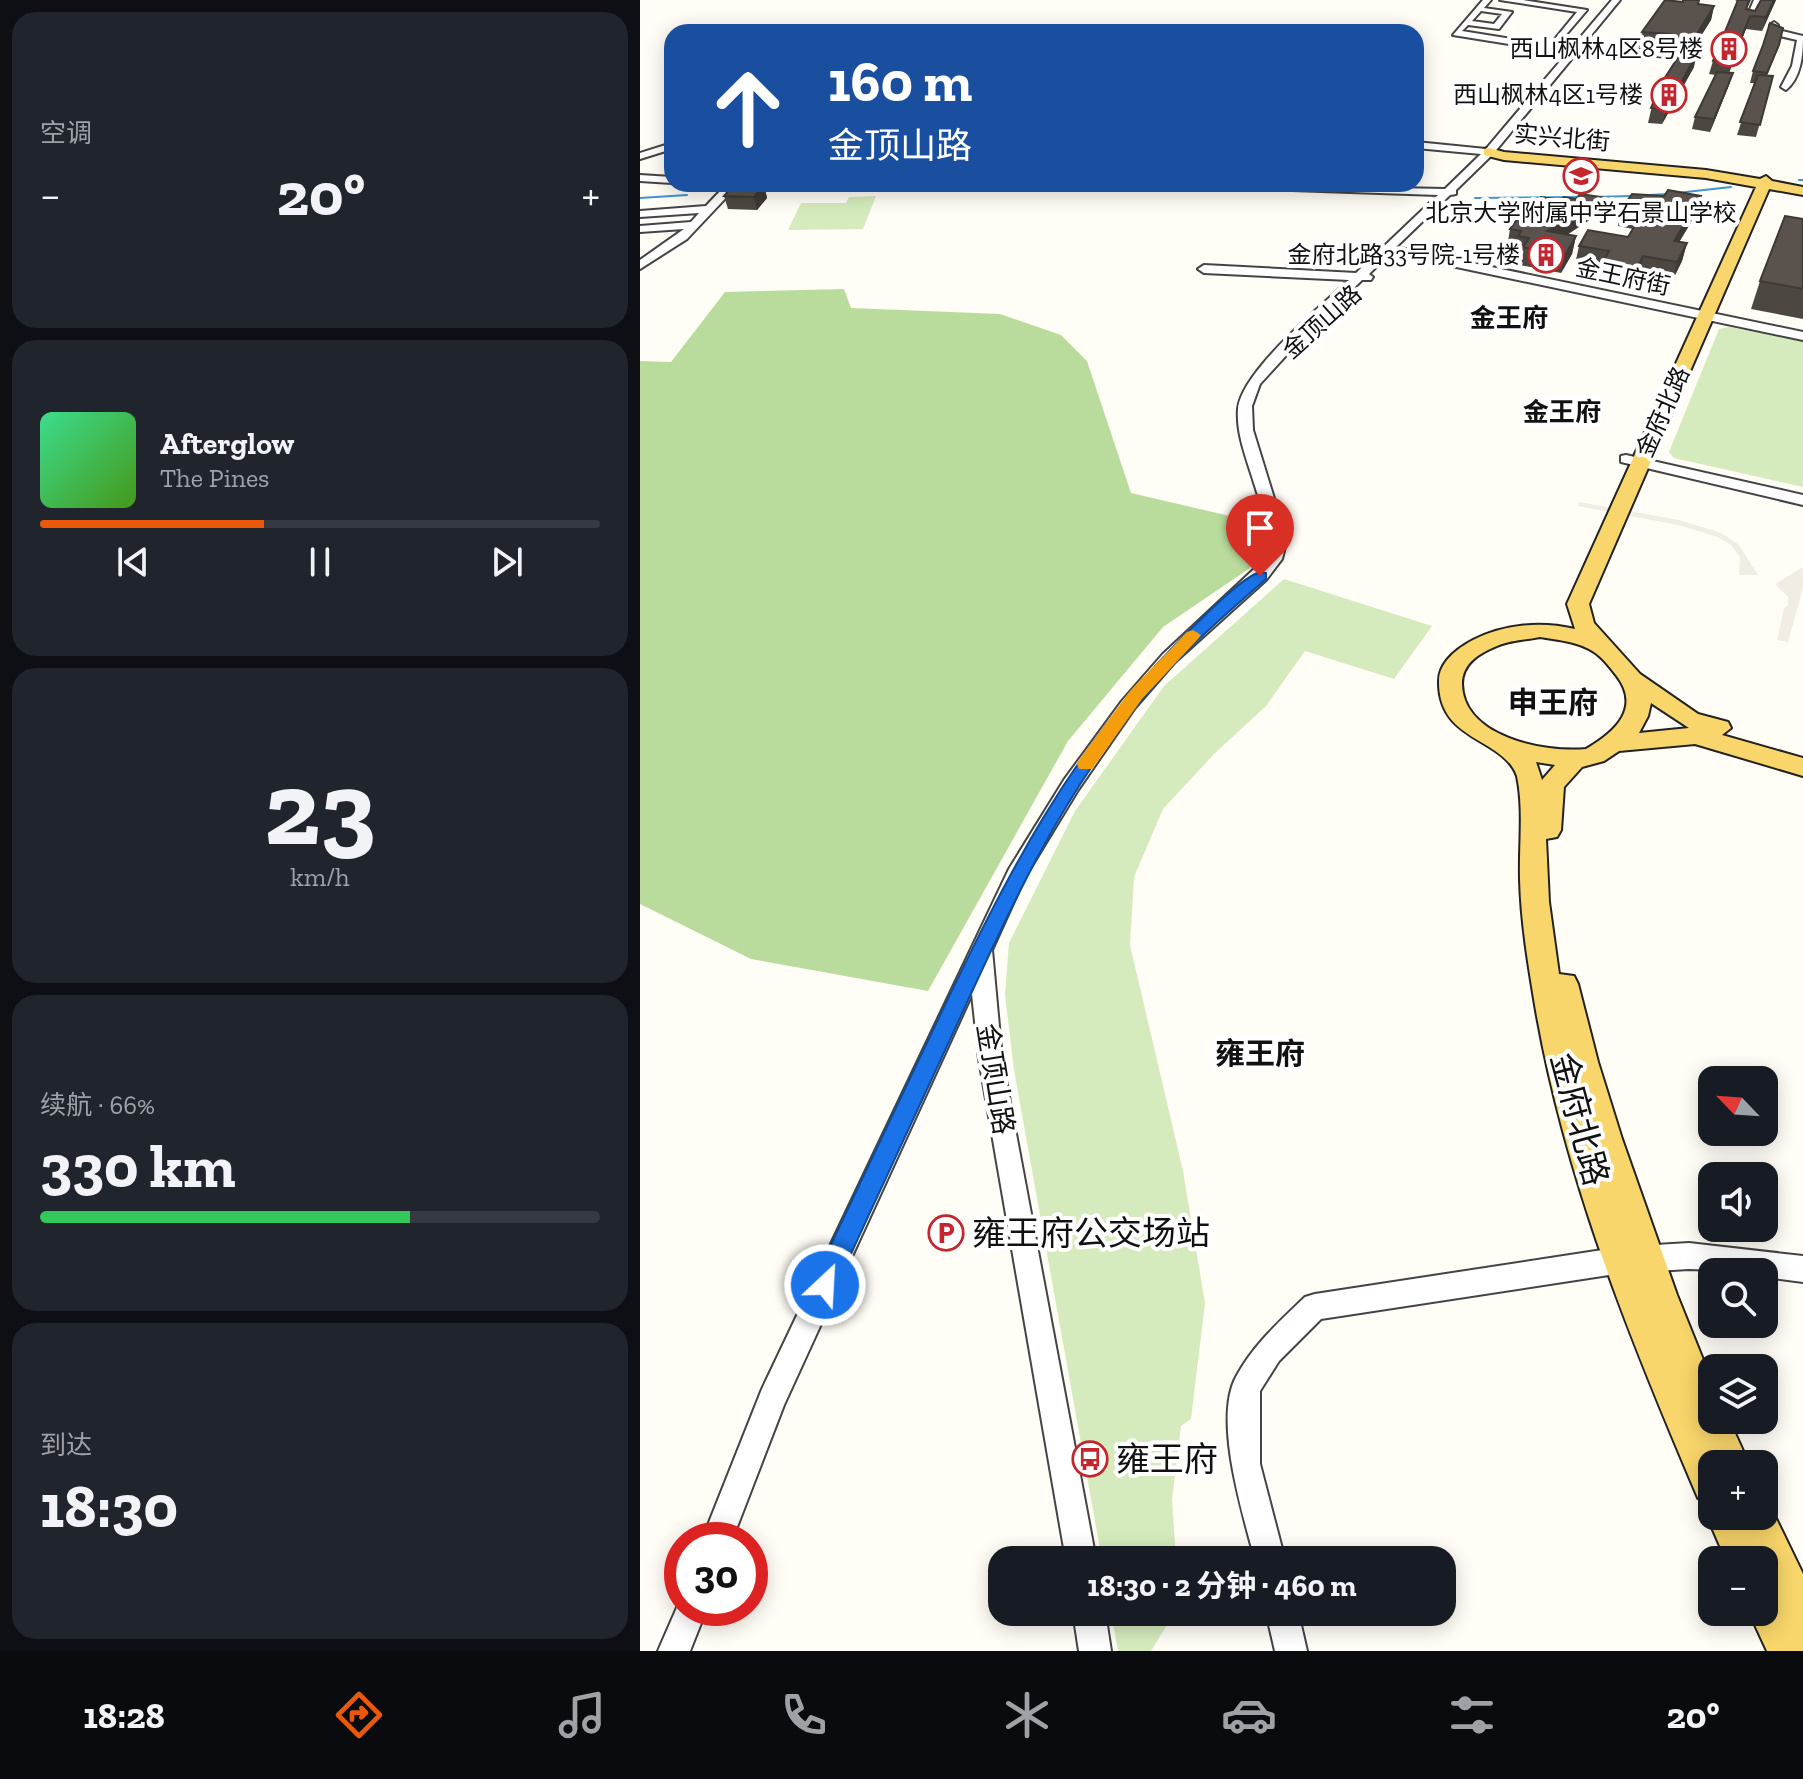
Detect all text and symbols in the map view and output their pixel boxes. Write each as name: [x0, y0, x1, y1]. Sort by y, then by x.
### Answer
building icon: 西山枫林4区8号楼: [1710, 30, 1748, 68]
place label: 西山枫林4区8号楼: [1509, 34, 1703, 63]
text: 160 m: [828, 48, 972, 115]
icon: ahead: [696, 56, 800, 160]
building icon: 西山枫林4区1号楼: [1650, 76, 1688, 114]
place label: 西山枫林4区1号楼: [1453, 80, 1643, 109]
text: 空调: [40, 117, 92, 149]
street label: 实兴北街: [1513, 119, 1611, 156]
text: 金顶山路: [828, 124, 972, 167]
school or university icon: 北京大学附属中学石景山学校: [1562, 157, 1600, 195]
text: 20°: [277, 158, 365, 230]
text: −: [40, 168, 61, 221]
text: +: [581, 168, 600, 221]
place label: 北京大学附属中学石景山学校: [1425, 198, 1737, 227]
building icon: 金府北路33号院-1号楼: [1527, 236, 1565, 274]
place label: 金府北路33号院-1号楼: [1287, 240, 1520, 269]
street label: 金王府街: [1573, 252, 1673, 301]
street label: 金顶山路: [1276, 279, 1367, 365]
district label: 金王府: [1470, 302, 1548, 334]
street label: 金府北路: [1630, 362, 1695, 462]
district label: 金王府: [1523, 396, 1601, 428]
text: Afterglow: [160, 426, 294, 462]
text: The Pines: [160, 462, 270, 494]
pin: [1226, 494, 1294, 576]
icon: arrive: [1238, 506, 1282, 550]
icon: previous: [111, 540, 155, 584]
icon: pause: [298, 540, 342, 584]
icon: next: [485, 540, 529, 584]
district label: 申王府: [1508, 685, 1598, 721]
text: 23: [264, 746, 376, 871]
text: km/h: [290, 861, 350, 893]
street label: 金顶山路: [970, 1021, 1021, 1137]
district label: 雍王府: [1215, 1036, 1305, 1072]
street label: 金府北路: [1542, 1048, 1617, 1190]
north arrow: [1698, 1066, 1778, 1146]
map controls: [1698, 1066, 1778, 1626]
text: 续航 · 66%: [40, 1089, 155, 1121]
text: 330 km: [40, 1130, 235, 1202]
button: sound: [1698, 1162, 1778, 1242]
place label: 雍王府公交场站: [972, 1213, 1210, 1254]
parking icon: 雍王府公交场站: [927, 1214, 965, 1252]
position arrow: [783, 1243, 867, 1327]
button: search: [1698, 1258, 1778, 1338]
button: layers: [1698, 1354, 1778, 1434]
text: 到达: [40, 1429, 92, 1461]
place label: 雍王府: [1116, 1439, 1218, 1480]
bus stop icon: 雍王府: [1071, 1440, 1109, 1478]
button: +: [1698, 1450, 1778, 1530]
text: 18:30: [40, 1470, 178, 1542]
speed limit sign: 30: [664, 1522, 768, 1626]
button: −: [1698, 1546, 1778, 1626]
text: 18:30 · 2 分钟 · 460 m: [1087, 1568, 1357, 1604]
icon: directions: [331, 1687, 387, 1743]
icon: music: [554, 1687, 610, 1743]
icon: phone: [776, 1687, 832, 1743]
icon: climate: [999, 1687, 1055, 1743]
icon: car: [1221, 1687, 1277, 1743]
icon: filters: [1444, 1687, 1500, 1743]
text: 18:28: [83, 1694, 165, 1737]
text: 20°: [1666, 1694, 1720, 1737]

